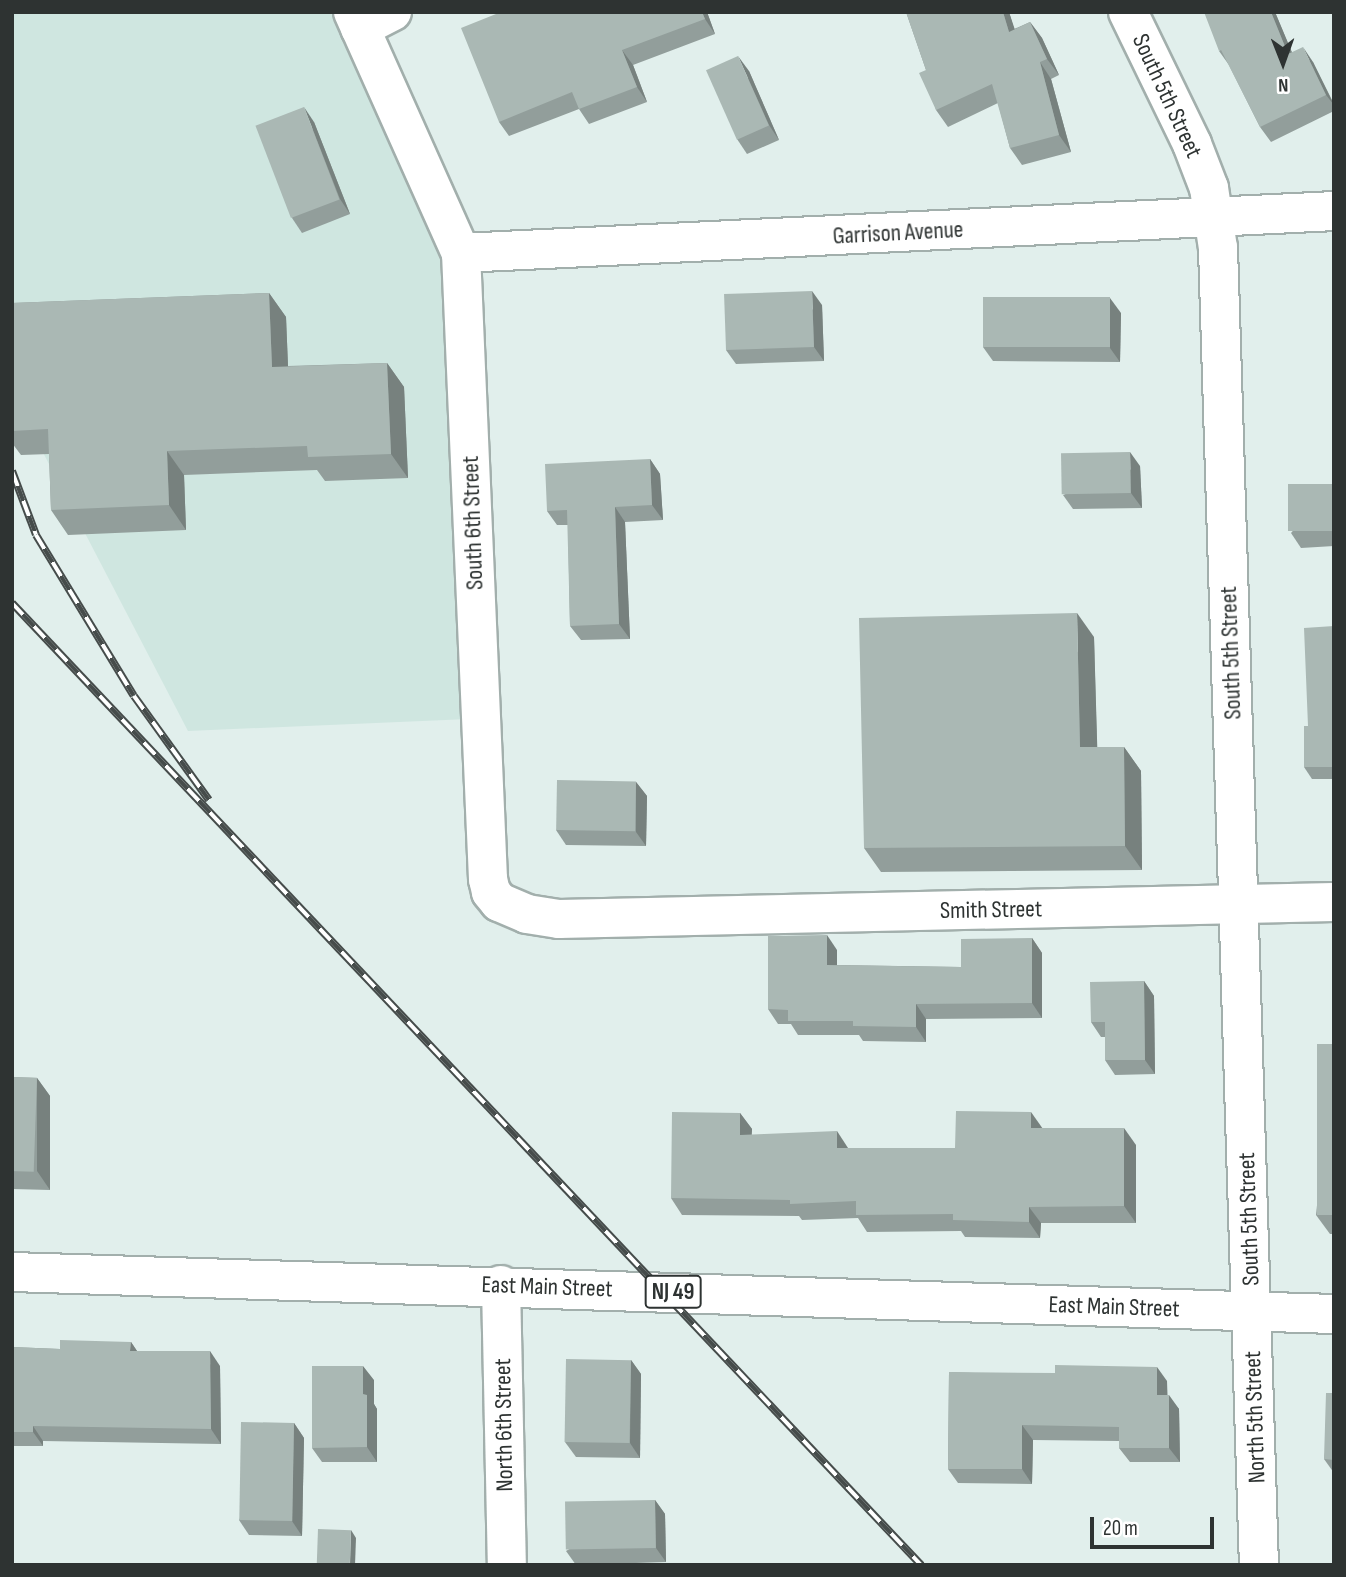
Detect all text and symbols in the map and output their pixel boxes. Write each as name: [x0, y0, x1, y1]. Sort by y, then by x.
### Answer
north arrow: [1248, 28, 1318, 98]
street label: South 5th Street: [1126, 29, 1208, 163]
text: N: [1278, 73, 1289, 96]
street label: Garrison Avenue: [832, 215, 964, 251]
street label: South 6th Street: [456, 455, 490, 591]
street label: South 5th Street: [1214, 586, 1248, 720]
street label: Smith Street: [940, 895, 1042, 925]
street label: South 5th Street: [1232, 1152, 1266, 1286]
street label: East Main Street: [481, 1270, 613, 1304]
road number: NJ 49: [643, 1273, 703, 1312]
street label: East Main Street: [1048, 1290, 1180, 1324]
street label: North 5th Street: [1238, 1350, 1272, 1484]
street label: North 6th Street: [488, 1358, 520, 1492]
scale bar: [1094, 1504, 1218, 1548]
text: 20 m: [1103, 1516, 1138, 1541]

